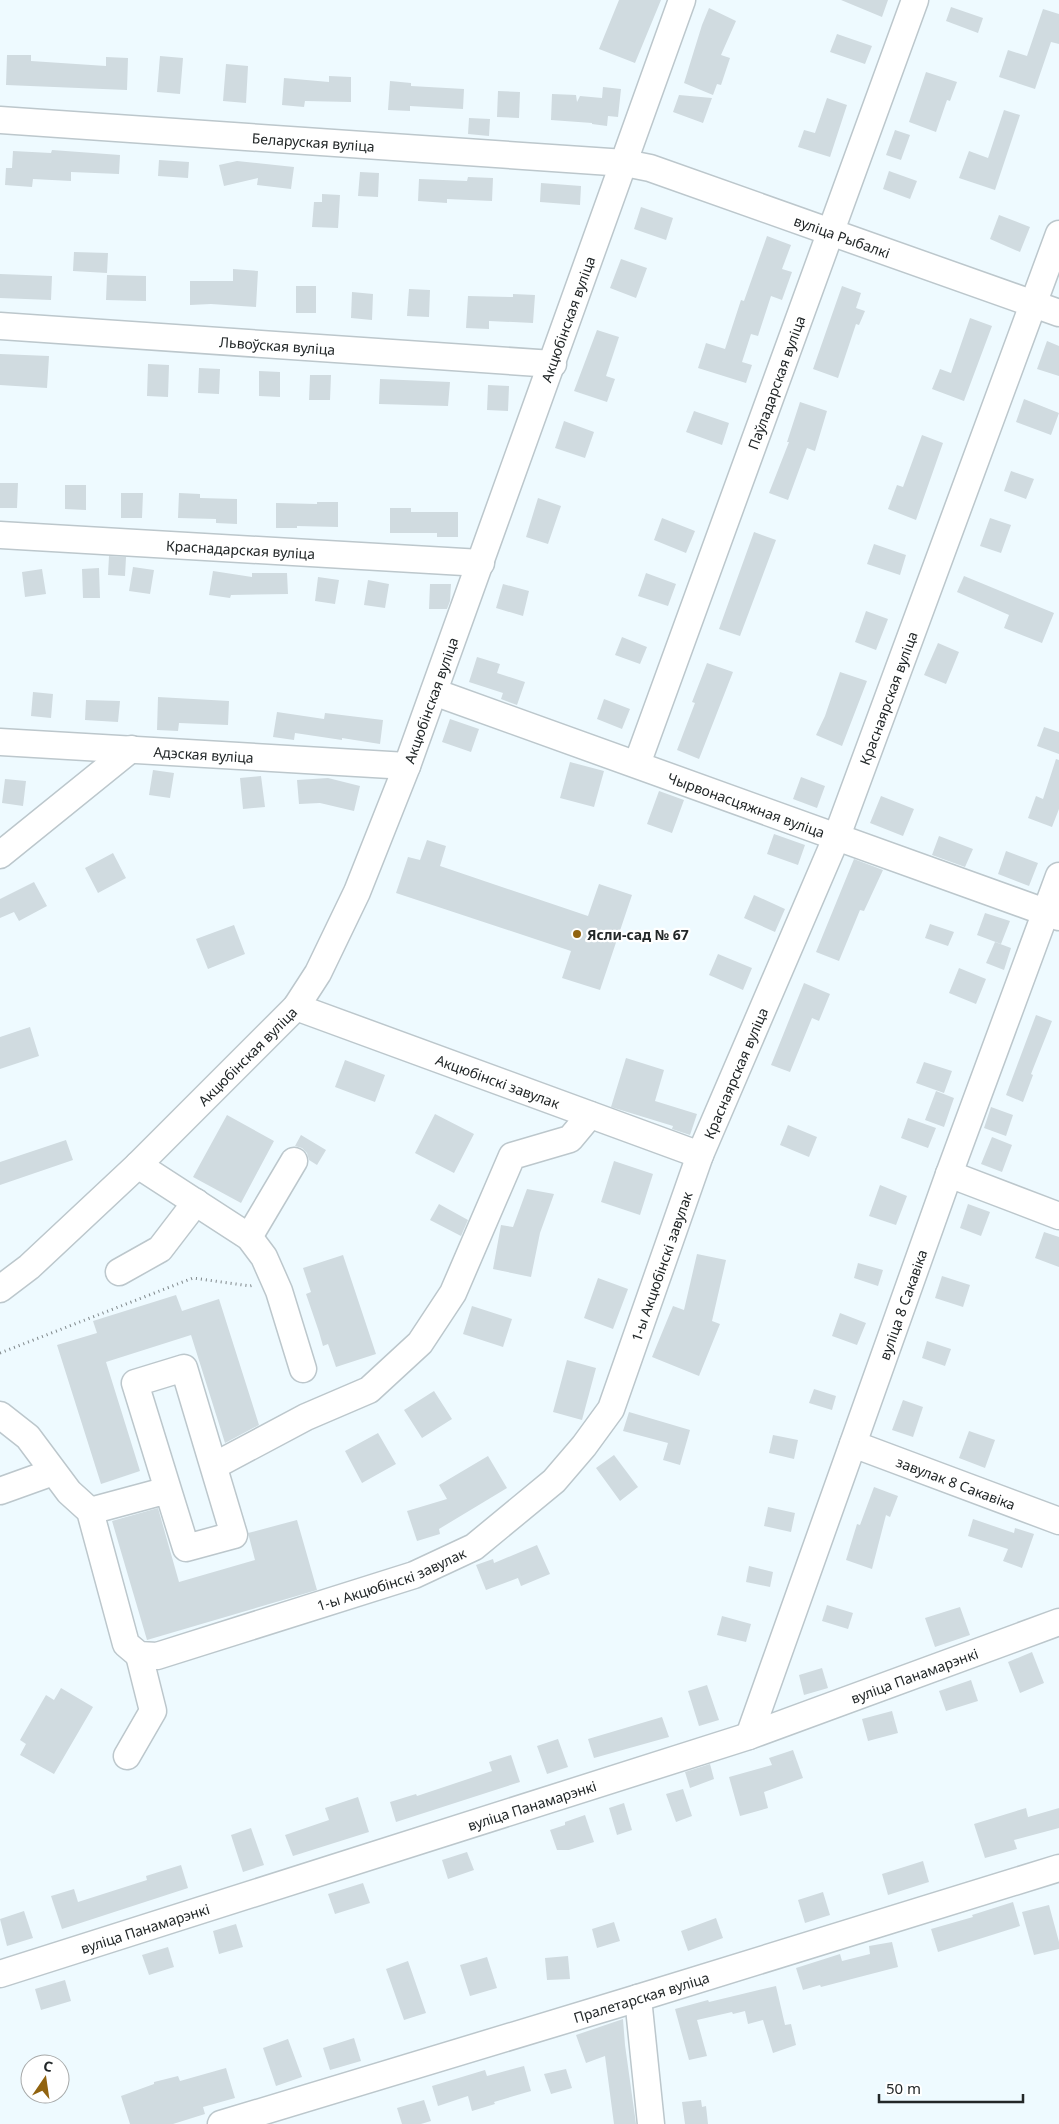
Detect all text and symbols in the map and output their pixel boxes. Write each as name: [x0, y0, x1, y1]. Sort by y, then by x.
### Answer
street label: Беларуская вуліца: [251, 128, 375, 155]
street label: вуліца Рыбалкі: [792, 210, 893, 262]
street label: Акцюбінская вуліца: [536, 253, 599, 385]
street label: Паўладарская вуліца: [743, 313, 809, 452]
street label: Львоўская вуліца: [219, 332, 336, 359]
street label: Краснадарская вуліца: [166, 535, 316, 563]
street label: Краснаярская вуліца: [855, 629, 921, 767]
street label: Акцюбінская вуліца: [399, 635, 462, 766]
street label: Адэская вуліца: [153, 742, 254, 766]
street label: Чырвонасцяжная вуліца: [665, 767, 828, 842]
place label: Ясли-сад № 67: [587, 925, 689, 944]
marker: Ясли-сад № 67: [571, 928, 583, 940]
street label: Акцюбінская вуліца: [193, 1002, 301, 1110]
street label: Краснаярская вуліца: [699, 1005, 772, 1142]
street label: Акцюбінскі завулак: [433, 1050, 563, 1113]
street label: 1-ы Акцюбінскі завулак: [626, 1188, 696, 1344]
street label: вуліца 8 Сакавіка: [874, 1247, 931, 1362]
street label: завулак 8 Сакавіка: [894, 1452, 1018, 1513]
street label: 1-ы Акцюбінскі завулак: [314, 1543, 469, 1615]
street label: вуліца Панамарэнкі: [848, 1643, 981, 1707]
street label: вуліца Панамарэнкі: [465, 1776, 599, 1834]
street label: вуліца Панамарэнкі: [78, 1899, 212, 1957]
street label: Пралетарская вуліца: [571, 1967, 711, 2027]
north arrow: [20, 2054, 70, 2104]
text: С: [41, 2056, 55, 2076]
scale bar: [879, 2072, 1023, 2104]
text: 50 m: [886, 2078, 921, 2098]

